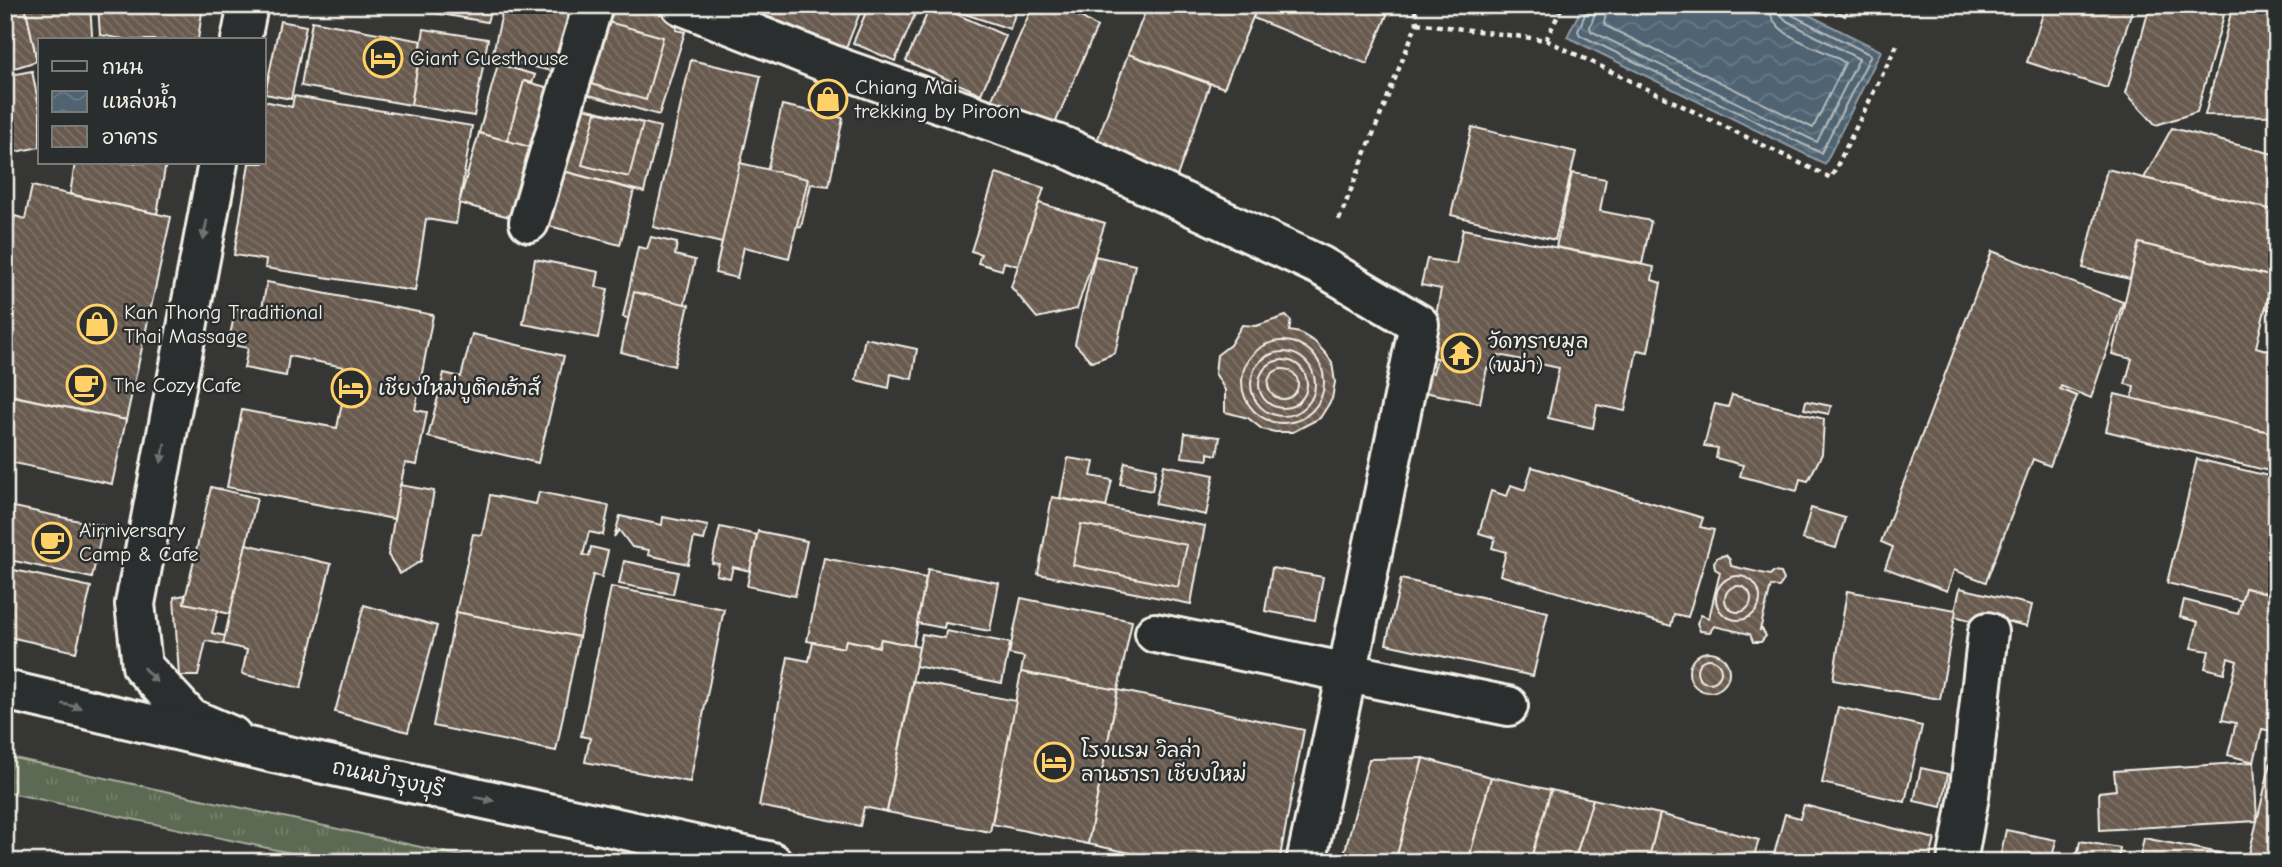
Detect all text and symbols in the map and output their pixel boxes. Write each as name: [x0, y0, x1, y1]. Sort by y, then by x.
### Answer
hotel icon: Giant Guesthouse: [362, 37, 404, 79]
legend: [38, 38, 266, 164]
place label: Giant Guesthouse: [410, 46, 569, 70]
text: ถนน: [102, 55, 143, 79]
place label: Chiang Mai trekking by Piroon: [854, 75, 1020, 123]
shop icon: Chiang Mai trekking by Piroon: [807, 78, 849, 120]
text: แหล่งน้ำ: [102, 82, 177, 113]
text: อาคาร: [102, 125, 158, 149]
one-way arrow: [200, 219, 211, 241]
place label: Kan Thong Traditional Thai Massage: [124, 300, 323, 348]
shop icon: Kan Thong Traditional Thai Massage: [76, 303, 118, 345]
place label: วัดทรายมูล (พม่า): [1488, 329, 1589, 377]
temple icon: วัดทรายมูล (พม่า): [1440, 332, 1482, 374]
cafe icon: The Cozy Cafe: [65, 364, 107, 406]
hotel icon: เชียงใหม่บูติคเฮ้าส์: [330, 367, 372, 409]
place label: The Cozy Cafe: [113, 373, 241, 397]
place label: เชียงใหม่บูติคเฮ้าส์: [378, 375, 541, 404]
one-way arrow: [158, 442, 169, 464]
place label: Airniversary Camp & Cafe: [79, 518, 199, 566]
cafe icon: Airniversary Camp & Cafe: [31, 521, 73, 563]
one-way arrow: [142, 666, 158, 684]
one-way arrow: [61, 701, 83, 712]
place label: โรงแรม วิลล่า ลานธารา เชียงใหม่: [1081, 737, 1247, 786]
hotel icon: โรงแรม วิลล่า ลานธารา เชียงใหม่: [1033, 741, 1075, 783]
street label: ถนนบำรุงบุรี: [329, 754, 446, 805]
one-way arrow: [473, 794, 495, 805]

